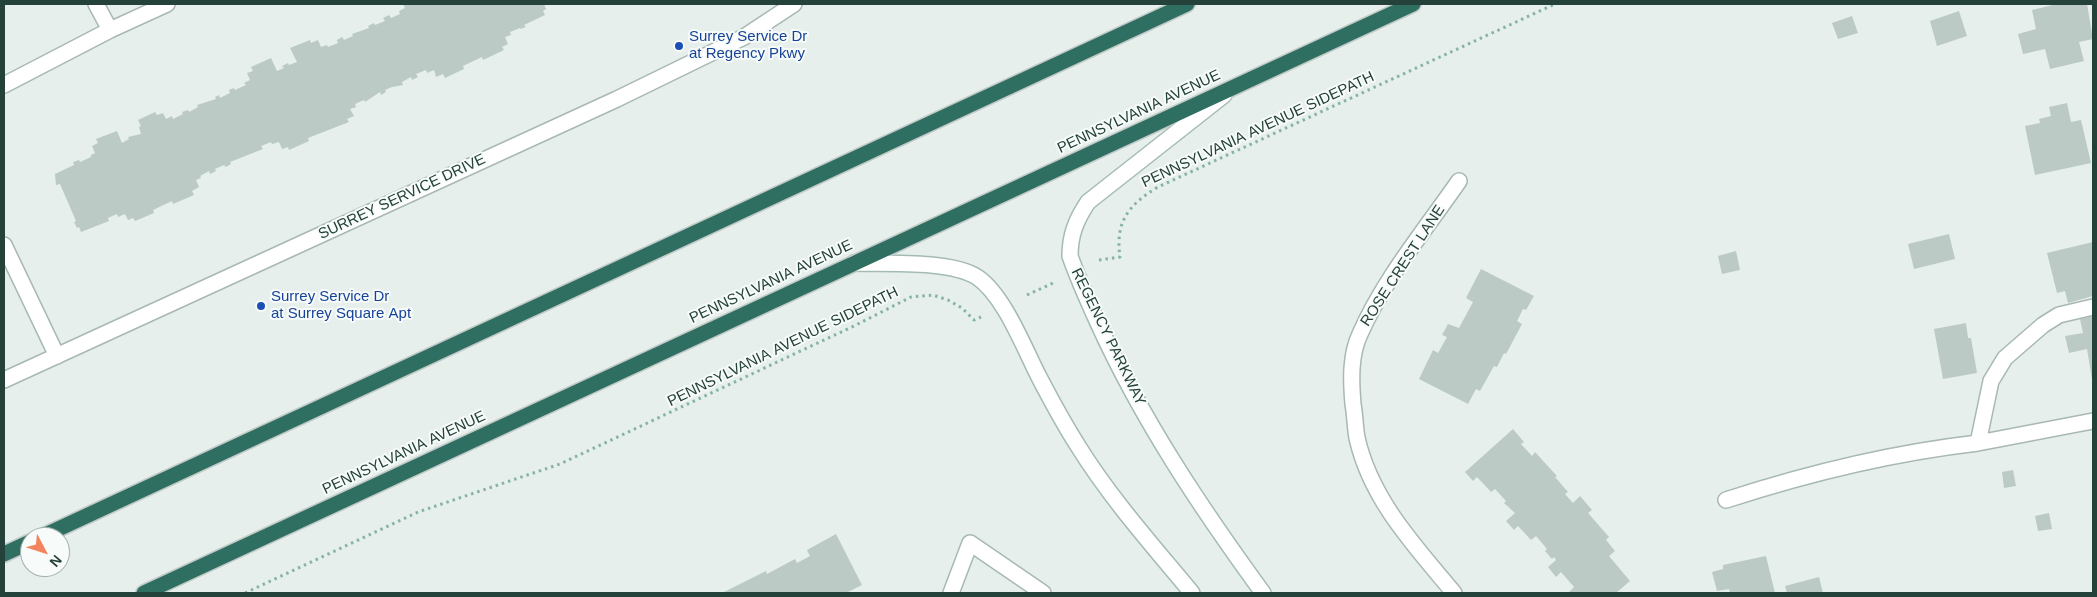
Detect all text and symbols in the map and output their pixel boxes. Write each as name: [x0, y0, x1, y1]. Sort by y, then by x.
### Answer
place label: Surrey Service Dr at Regency Pkwy: [689, 28, 807, 63]
marker: Surrey Service Dr at Regency Pkwy: [673, 40, 685, 52]
street label: PENNSYLVANIA AVENUE: [1055, 66, 1223, 158]
street label: PENNSYLVANIA AVENUE SIDEPATH: [1139, 68, 1377, 192]
street label: SURREY SERVICE DRIVE: [316, 150, 488, 244]
street label: ROSE CREST LANE: [1357, 202, 1449, 330]
street label: PENNSYLVANIA AVENUE: [687, 236, 855, 328]
street label: REGENCY PARKWAY: [1067, 265, 1149, 409]
street label: PENNSYLVANIA AVENUE SIDEPATH: [665, 283, 901, 411]
place label: Surrey Service Dr at Surrey Square Apt: [271, 288, 411, 323]
marker: Surrey Service Dr at Surrey Square Apt: [255, 300, 267, 312]
street label: PENNSYLVANIA AVENUE: [320, 407, 488, 499]
north arrow: [20, 527, 70, 577]
text: N: [46, 552, 65, 570]

